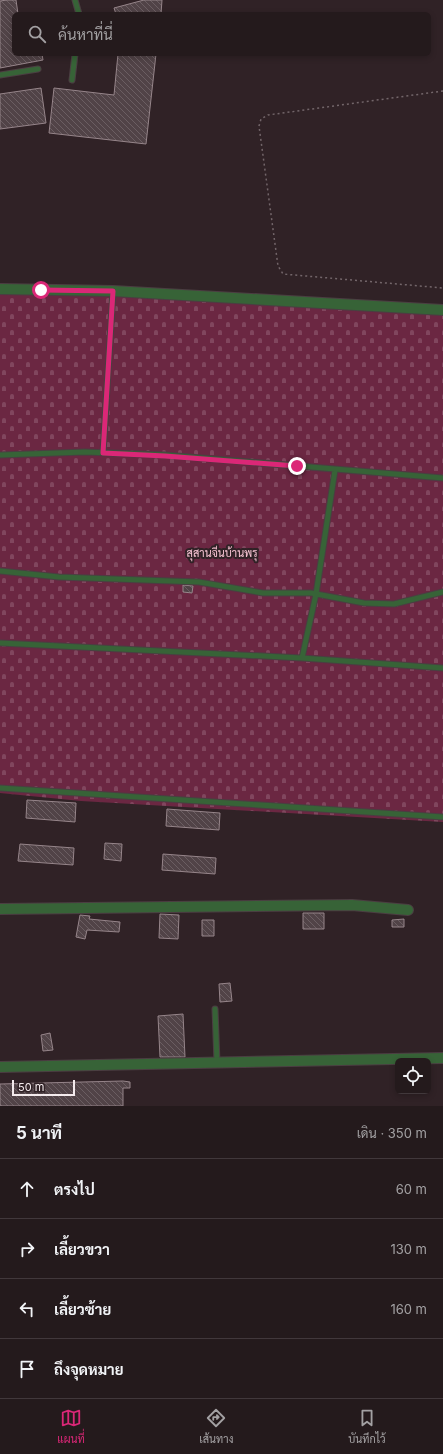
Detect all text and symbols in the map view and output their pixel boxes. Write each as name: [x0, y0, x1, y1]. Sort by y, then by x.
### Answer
search box: [12, 12, 431, 56]
icon: search: [26, 23, 48, 45]
text: ค้นหาที่นี่: [58, 25, 113, 44]
route start: [32, 281, 50, 299]
route end: [288, 457, 306, 475]
park label: สุสานจีนบ้านพรุ: [187, 545, 257, 562]
map controls: [395, 1058, 431, 1094]
button: locate: [395, 1058, 431, 1094]
scale bar: [12, 1078, 75, 1097]
text: 50 m: [18, 1080, 44, 1094]
text: 5 นาที: [16, 1123, 62, 1143]
text: เดิน · 350 m: [357, 1125, 427, 1141]
icon: ahead: [16, 1178, 38, 1200]
text: ตรงไป: [54, 1180, 95, 1199]
text: 60 m: [396, 1181, 427, 1197]
icon: right: [16, 1238, 38, 1260]
text: เลี้ยวขวา: [54, 1240, 110, 1259]
text: 130 m: [390, 1241, 427, 1257]
icon: left: [16, 1298, 38, 1320]
text: เลี้ยวซ้าย: [54, 1300, 111, 1319]
text: 160 m: [390, 1301, 427, 1317]
icon: arrive: [16, 1358, 38, 1380]
text: ถึงจุดหมาย: [54, 1360, 124, 1379]
tab: แผนที่: [57, 1407, 85, 1446]
tab: เส้นทาง: [199, 1407, 234, 1446]
tab: บันทึกไว้: [348, 1407, 386, 1446]

